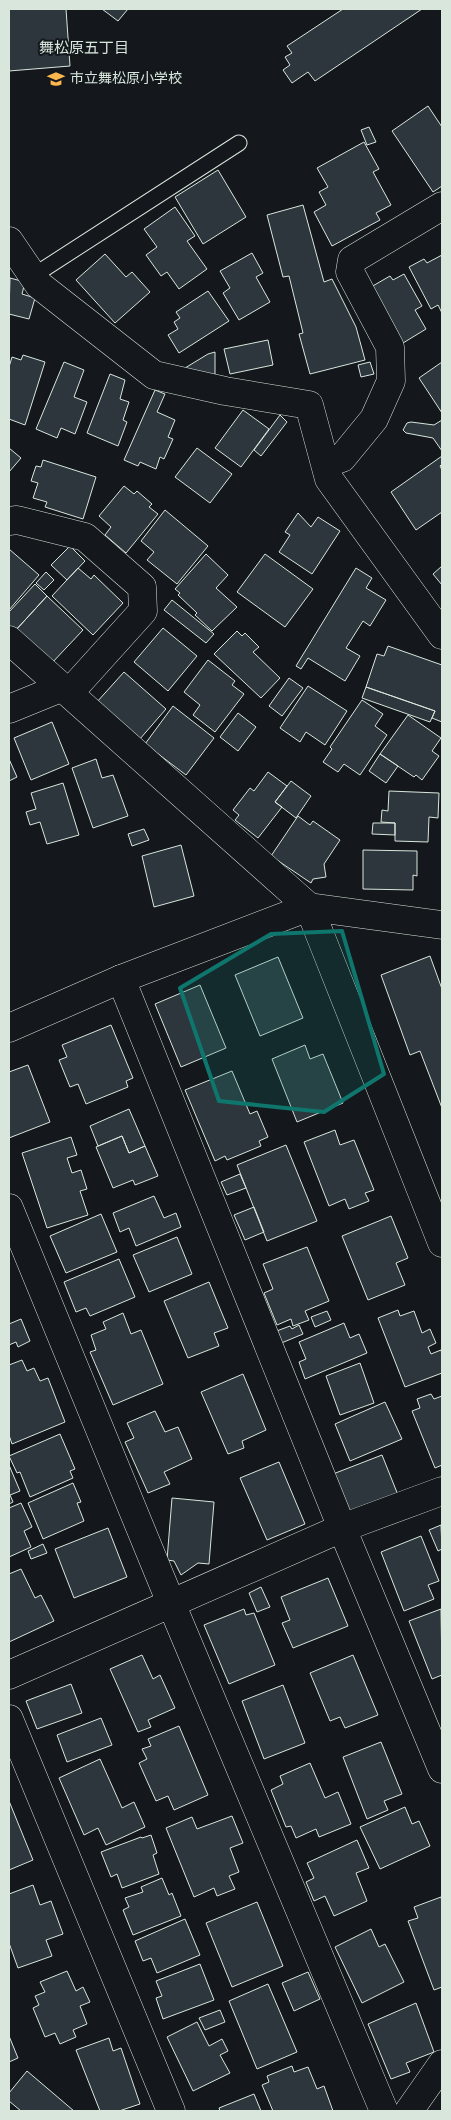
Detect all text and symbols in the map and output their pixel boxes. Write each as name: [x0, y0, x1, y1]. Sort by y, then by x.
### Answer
district label: 舞松原五丁目: [39, 40, 129, 59]
school or university icon: 市立舞松原小学校: [46, 69, 66, 89]
place label: 市立舞松原小学校: [70, 71, 182, 88]

